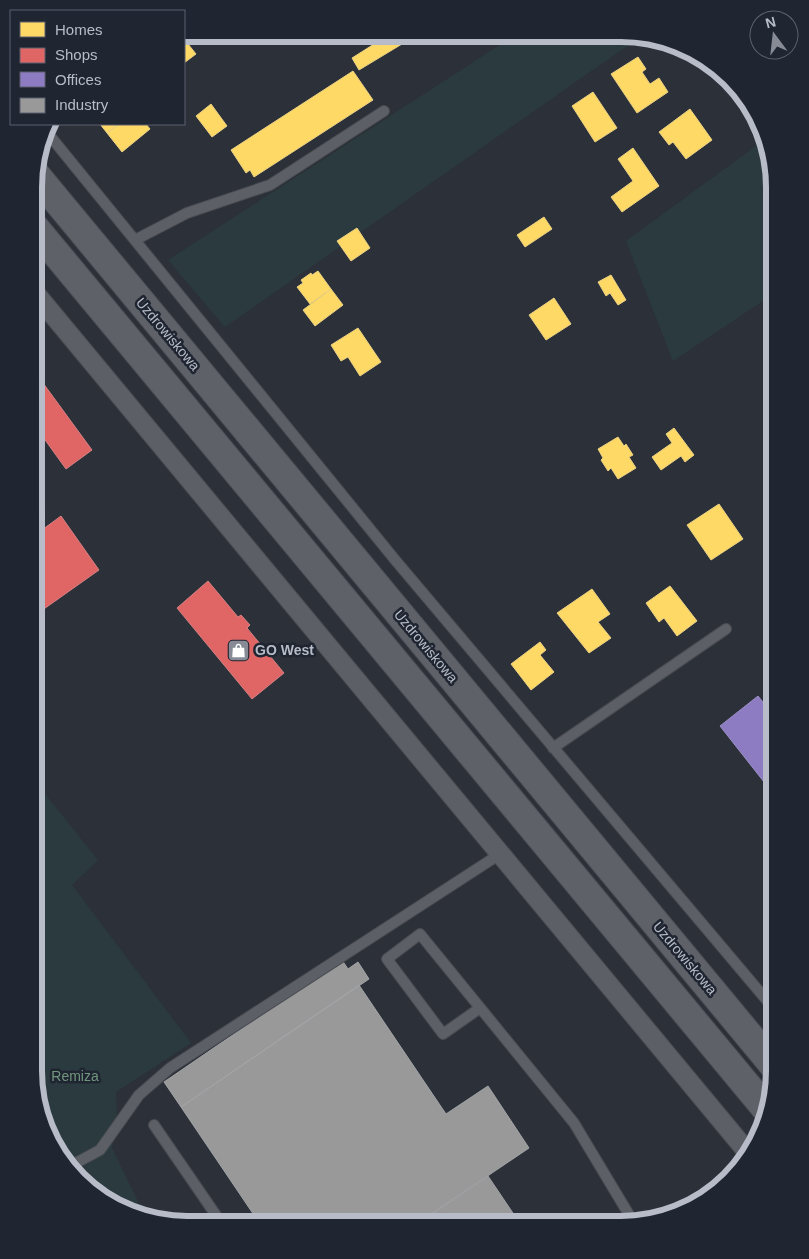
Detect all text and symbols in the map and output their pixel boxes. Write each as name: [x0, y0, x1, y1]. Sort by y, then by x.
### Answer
legend: [10, 10, 185, 125]
north arrow: [749, 10, 799, 60]
text: N: [764, 13, 778, 31]
text: Homes: [55, 21, 103, 38]
text: Shops: [55, 46, 98, 63]
text: Offices: [55, 71, 101, 88]
text: Industry: [55, 96, 109, 113]
street label: Uzdrowiskowa: [133, 294, 203, 374]
street label: Uzdrowiskowa: [391, 606, 461, 686]
shop icon: GO West: [227, 638, 251, 662]
place label: GO West: [255, 642, 314, 658]
street label: Uzdrowiskowa: [650, 918, 720, 998]
park label: Remiza: [51, 1068, 99, 1084]

